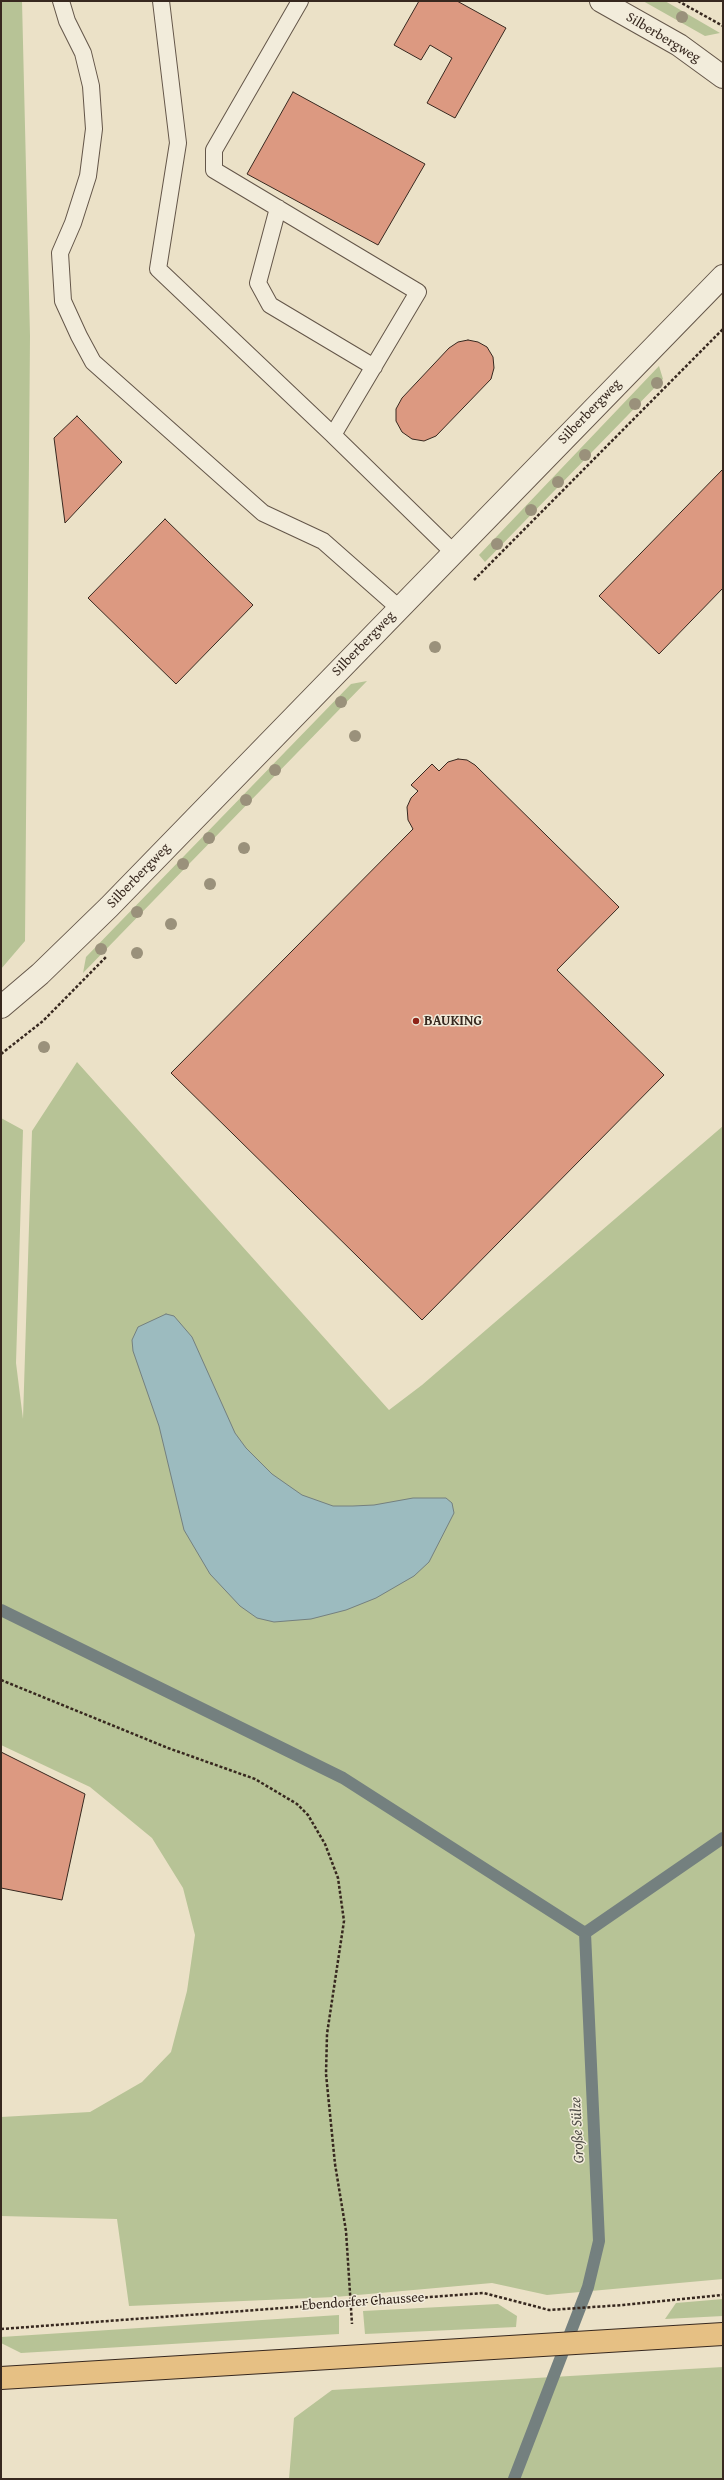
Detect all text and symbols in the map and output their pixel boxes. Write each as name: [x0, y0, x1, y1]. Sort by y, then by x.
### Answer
street label: Silberbergweg: [623, 9, 703, 67]
street label: Silberbergweg: [555, 376, 625, 448]
street label: Silberbergweg: [329, 608, 399, 680]
street label: Silberbergweg: [104, 840, 174, 912]
place label: BAUKING: [424, 1013, 482, 1029]
marker: BAUKING: [411, 1016, 421, 1026]
water label: Große Sülze: [567, 2096, 589, 2164]
street label: Ebendorfer Chaussee: [301, 2289, 425, 2315]

